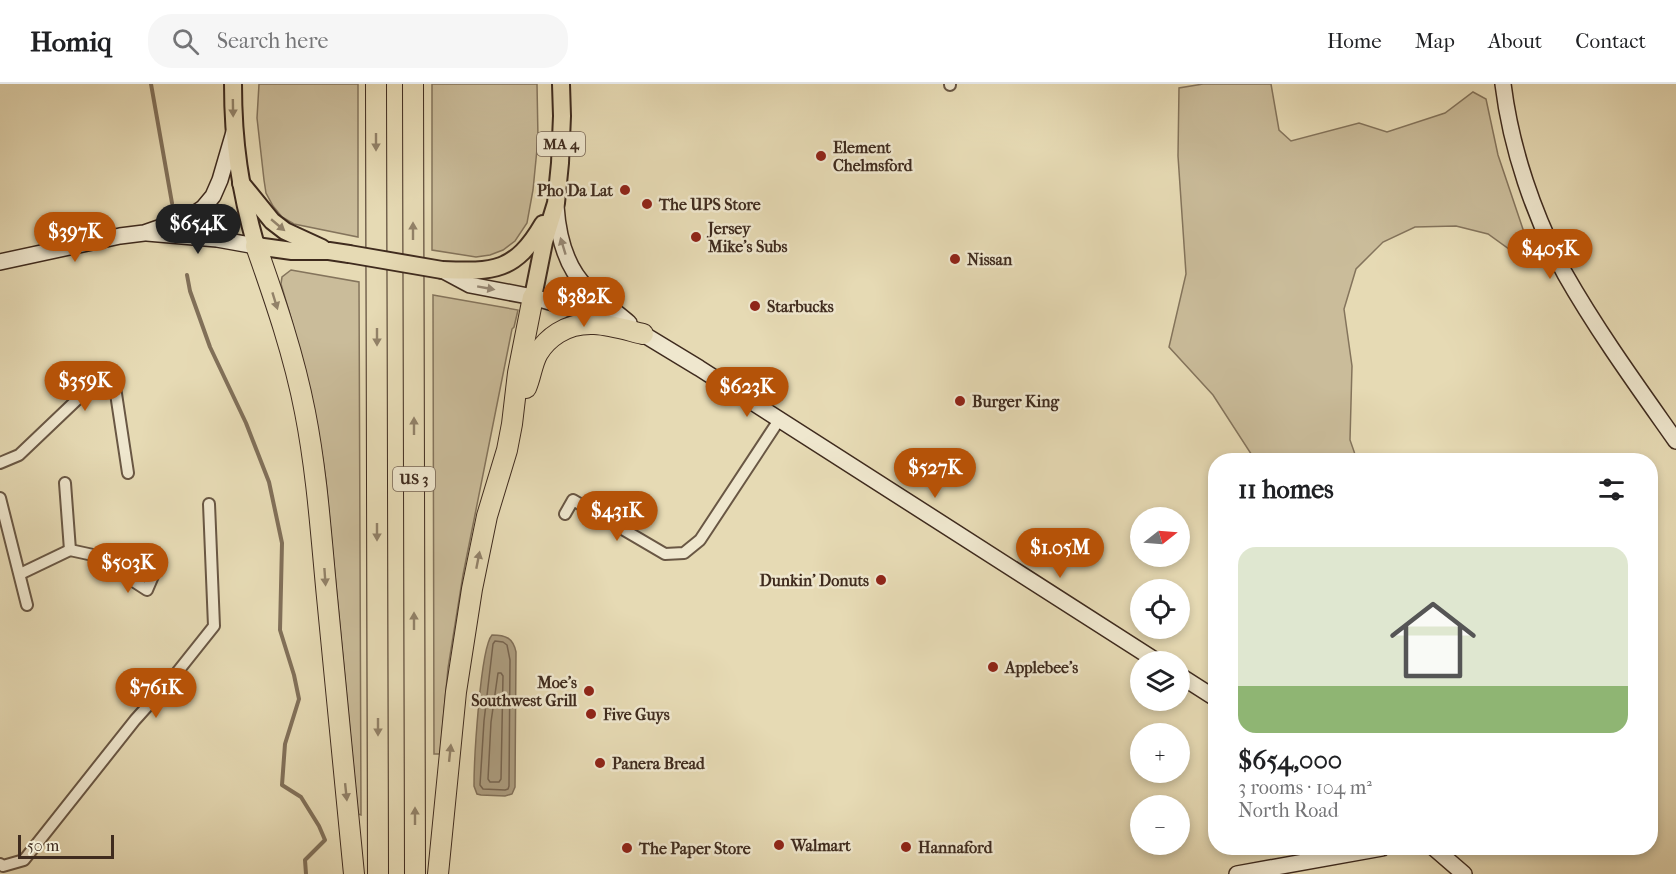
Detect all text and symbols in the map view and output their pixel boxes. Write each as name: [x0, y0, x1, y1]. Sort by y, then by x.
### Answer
search box: [148, 14, 568, 68]
text: Homiq: [30, 25, 112, 58]
icon: search: [169, 25, 202, 58]
text: Search here: [217, 28, 328, 54]
text: Home: [1327, 29, 1382, 53]
text: Map: [1415, 29, 1455, 53]
text: About: [1488, 29, 1542, 53]
text: Contact: [1575, 29, 1646, 53]
one-way arrow: [228, 99, 238, 118]
road number: MA 4: [537, 132, 585, 156]
one-way arrow: [371, 133, 381, 152]
place label: Element Chelmsford: [833, 138, 914, 175]
marker: Element Chelmsford: [814, 149, 828, 163]
place label: Pho Da Lat: [537, 181, 613, 200]
marker: Pho Da Lat: [618, 183, 632, 197]
place label: The UPS Store: [658, 195, 761, 214]
marker: The UPS Store: [640, 197, 654, 211]
pin: $654K: [156, 204, 240, 255]
pin: $397K: [33, 212, 117, 263]
text: $654K: [170, 212, 226, 235]
one-way arrow: [270, 218, 285, 231]
place label: Jersey Mike's Subs: [706, 219, 787, 256]
text: $397K: [48, 220, 102, 243]
one-way arrow: [409, 221, 418, 240]
pin: $405K: [1508, 229, 1592, 280]
marker: Jersey Mike's Subs: [689, 230, 703, 244]
one-way arrow: [558, 237, 567, 255]
text: $405K: [1521, 237, 1579, 260]
place label: Nissan: [967, 250, 1013, 269]
marker: Nissan: [948, 252, 962, 266]
pin: $382K: [542, 277, 626, 328]
one-way arrow: [477, 284, 496, 293]
text: $382K: [557, 285, 611, 308]
one-way arrow: [271, 292, 280, 310]
place label: Starbucks: [767, 297, 834, 316]
marker: Starbucks: [748, 299, 762, 313]
one-way arrow: [372, 328, 382, 347]
pin: $359K: [43, 361, 127, 412]
pin: $623K: [705, 367, 789, 418]
text: $359K: [59, 369, 111, 392]
text: $623K: [720, 375, 774, 398]
place label: Burger King: [972, 392, 1060, 412]
marker: Burger King: [953, 394, 967, 408]
one-way arrow: [409, 416, 419, 435]
pin: $527K: [893, 448, 977, 499]
text: $527K: [908, 456, 962, 479]
road number: US 3: [393, 467, 435, 491]
icon: filters: [1595, 473, 1628, 506]
text: 11 homes: [1238, 474, 1334, 505]
pin: $431K: [575, 491, 659, 542]
text: $431K: [591, 499, 643, 522]
north arrow: [1130, 507, 1190, 567]
map controls: [1130, 507, 1190, 855]
one-way arrow: [372, 523, 382, 542]
pin: $1.05M: [1011, 528, 1109, 579]
text: $1.05M: [1030, 536, 1090, 559]
pin: $503K: [86, 543, 170, 594]
text: $503K: [101, 551, 155, 574]
one-way arrow: [474, 551, 483, 570]
one-way arrow: [320, 567, 330, 586]
place label: Dunkin' Donuts: [759, 571, 869, 590]
marker: Dunkin' Donuts: [874, 573, 888, 587]
button: locate: [1130, 579, 1190, 639]
icon: home: [1379, 586, 1487, 694]
one-way arrow: [409, 611, 419, 630]
button: layers: [1130, 651, 1190, 711]
place label: Applebee's: [1004, 658, 1078, 678]
marker: Applebee's: [986, 660, 1000, 674]
pin: $761K: [114, 668, 198, 719]
place label: Moe's Southwest Grill: [471, 673, 578, 710]
text: $761K: [129, 676, 183, 699]
marker: Moe's Southwest Grill: [582, 684, 596, 698]
place label: Five Guys: [602, 705, 670, 725]
marker: Five Guys: [584, 707, 598, 721]
one-way arrow: [373, 718, 383, 737]
button: +: [1130, 723, 1190, 783]
one-way arrow: [445, 743, 454, 762]
text: $654,000: [1238, 745, 1342, 776]
place label: Panera Bread: [612, 754, 706, 773]
marker: Panera Bread: [593, 756, 607, 770]
text: 3 rooms · 104 m²: [1238, 776, 1372, 799]
one-way arrow: [341, 782, 351, 801]
button: −: [1130, 795, 1190, 855]
text: North Road: [1238, 799, 1339, 822]
one-way arrow: [410, 806, 420, 825]
scale bar: [18, 832, 114, 860]
text: 50 m: [27, 836, 59, 855]
place label: Walmart: [790, 836, 851, 855]
marker: Walmart: [772, 838, 786, 852]
place label: Hannaford: [918, 838, 994, 857]
place label: The Paper Store: [638, 839, 751, 859]
marker: Hannaford: [899, 840, 913, 854]
marker: The Paper Store: [620, 841, 634, 855]

